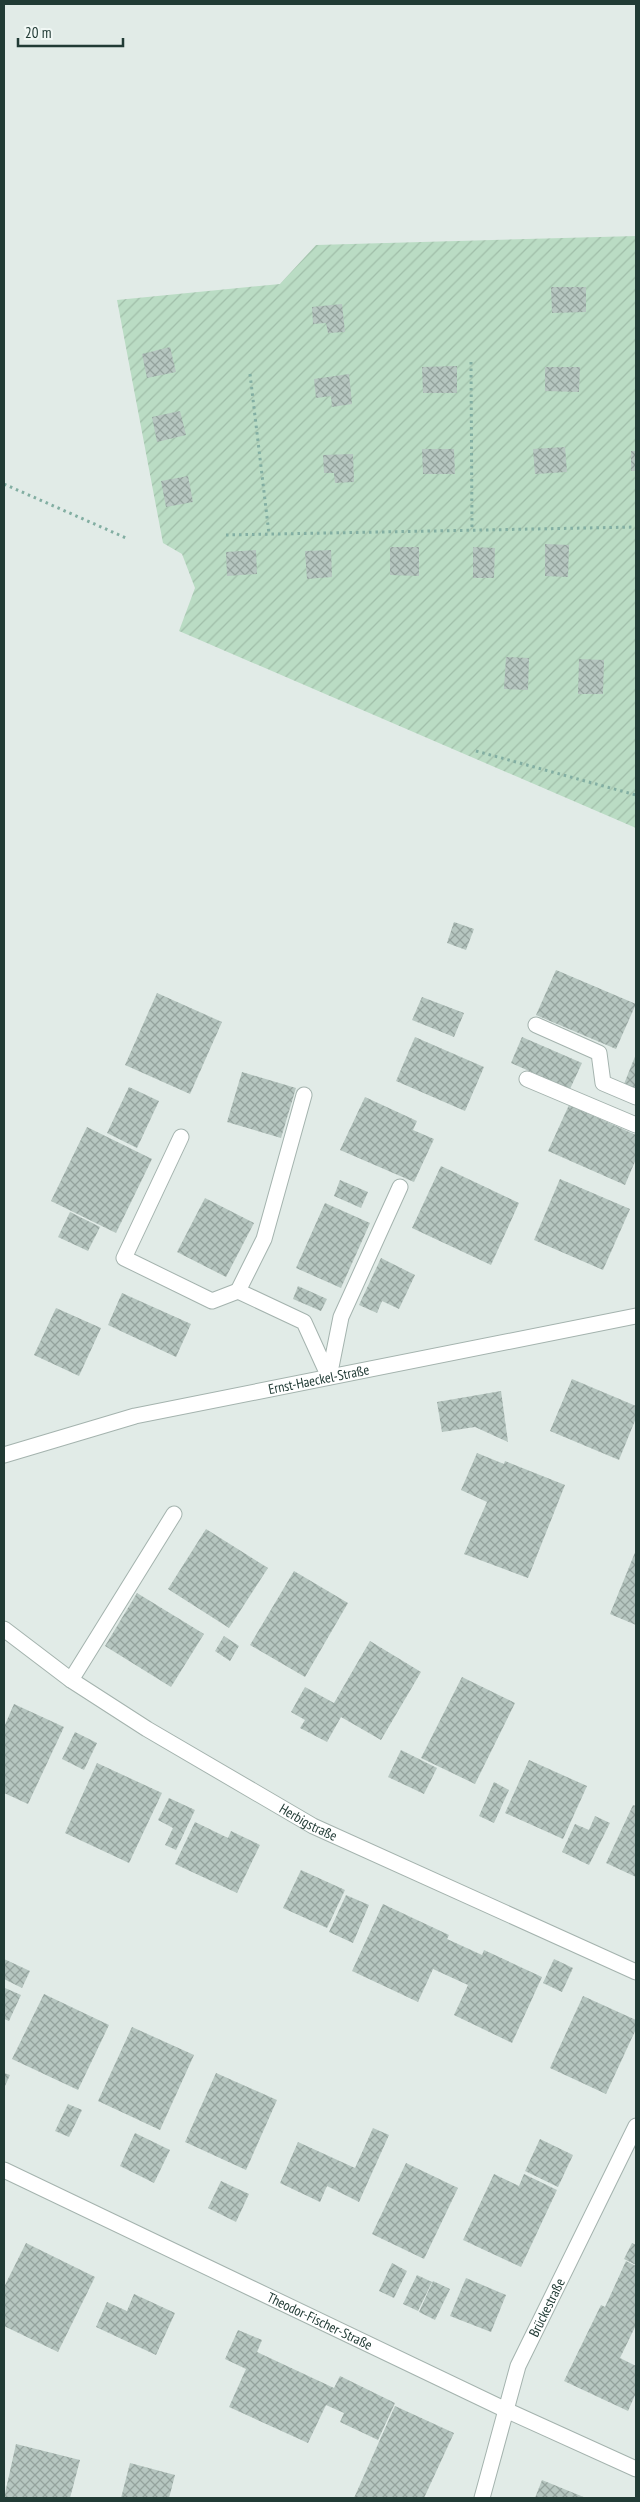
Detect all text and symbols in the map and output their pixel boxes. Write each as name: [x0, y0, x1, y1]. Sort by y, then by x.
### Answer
scale bar: [18, 15, 122, 47]
text: 20 m: [25, 23, 51, 42]
street label: Ernst-Haeckel-Straße: [267, 1360, 371, 1398]
street label: Herbigstraße: [276, 1799, 340, 1845]
street label: Brückestraße: [525, 2275, 569, 2340]
street label: Theodor-Fischer-Straße: [264, 2288, 376, 2354]

